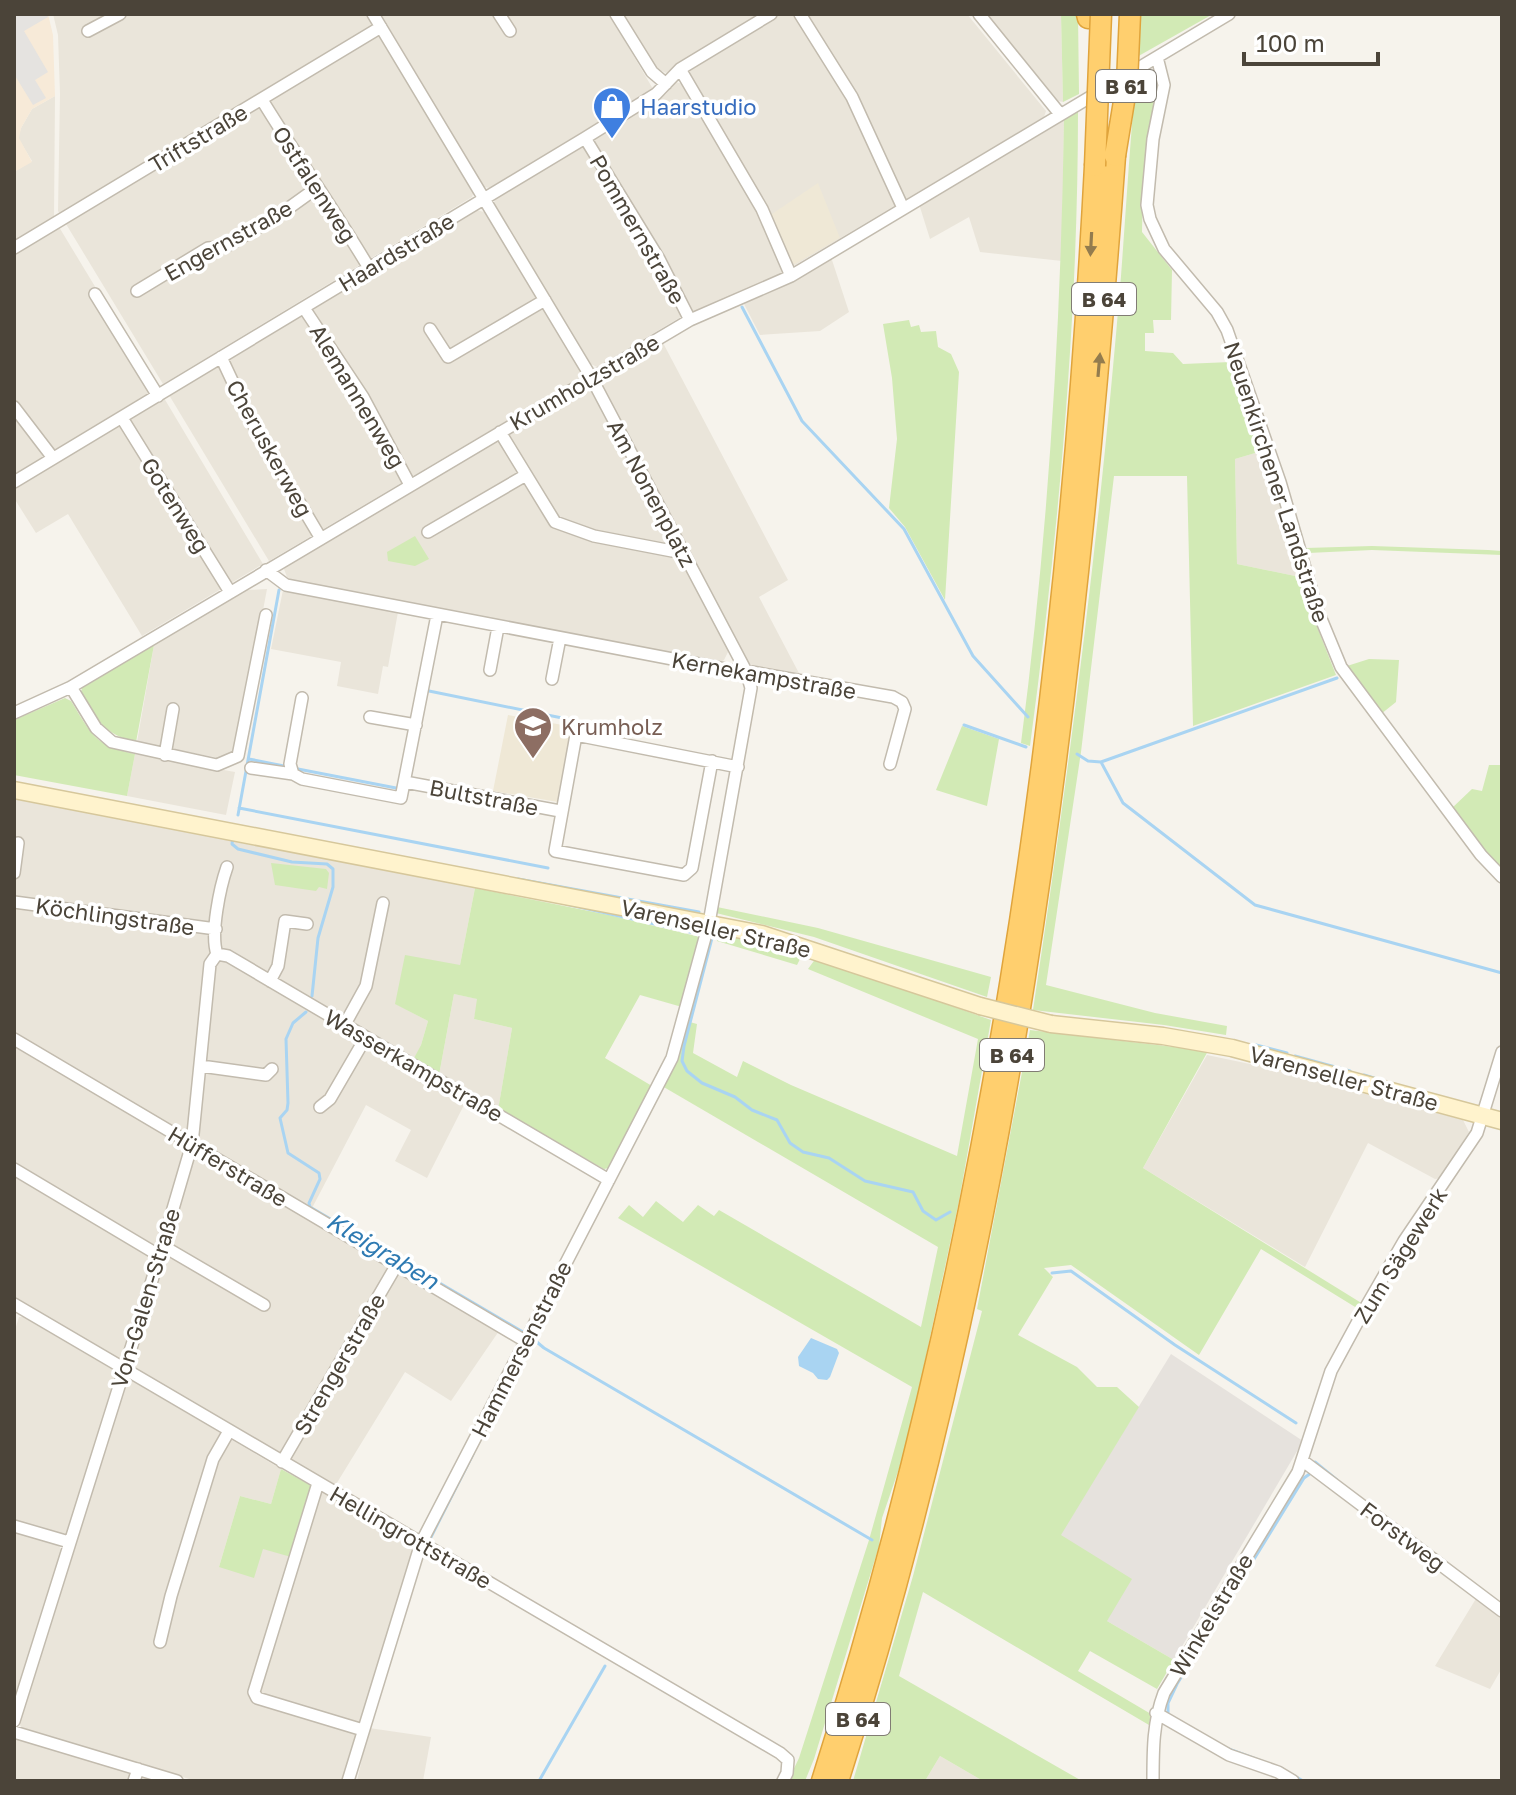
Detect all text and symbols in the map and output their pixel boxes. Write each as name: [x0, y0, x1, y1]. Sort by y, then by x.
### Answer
scale bar: [1244, 16, 1378, 66]
text: 100 m: [1256, 28, 1325, 57]
road number: B 61: [1096, 70, 1156, 102]
shop icon: Haarstudio: [591, 85, 633, 140]
place label: Haarstudio: [640, 93, 757, 120]
street label: Triftstraße: [144, 98, 252, 178]
street label: Ostfalenweg: [267, 121, 363, 247]
street label: Pommernstraße: [584, 150, 692, 308]
street label: Engernstraße: [159, 194, 297, 286]
street label: Haardstraße: [333, 207, 459, 297]
one-way arrow: [1084, 232, 1097, 257]
road number: B 64: [1072, 283, 1136, 315]
street label: Alemannenweg: [305, 319, 411, 473]
street label: Krumholzstraße: [504, 328, 664, 436]
street label: Neuenkirchener Landstraße: [1219, 338, 1335, 626]
one-way arrow: [1093, 352, 1106, 377]
street label: Cheruskerweg: [221, 375, 319, 521]
street label: Am Nonenplatz: [602, 415, 702, 571]
street label: Gotenweg: [136, 452, 216, 558]
street label: Kernekampstraße: [670, 645, 858, 705]
school or university icon: Krumholz: [512, 705, 554, 760]
place label: Krumholz: [561, 713, 663, 740]
street label: Bultstraße: [427, 773, 541, 821]
street label: Köchlingstraße: [34, 891, 196, 941]
street label: Varenseller Straße: [618, 893, 814, 963]
street label: Wasserkampstraße: [320, 1003, 508, 1127]
road number: B 64: [980, 1039, 1044, 1071]
street label: Varenseller Straße: [1247, 1040, 1441, 1116]
street label: Hüfferstraße: [164, 1120, 292, 1212]
street label: Zum Sägewerk: [1347, 1182, 1453, 1328]
street label: Von-Galen-Straße: [105, 1205, 185, 1391]
water label: Kleigraben: [321, 1205, 445, 1296]
street label: Hammersenstraße: [465, 1256, 577, 1442]
street label: Strengerstraße: [288, 1289, 390, 1439]
street label: Hellingrottstraße: [325, 1480, 497, 1594]
street label: Forstweg: [1355, 1495, 1451, 1577]
street label: Winkelstraße: [1164, 1548, 1258, 1682]
road number: B 64: [826, 1703, 890, 1735]

